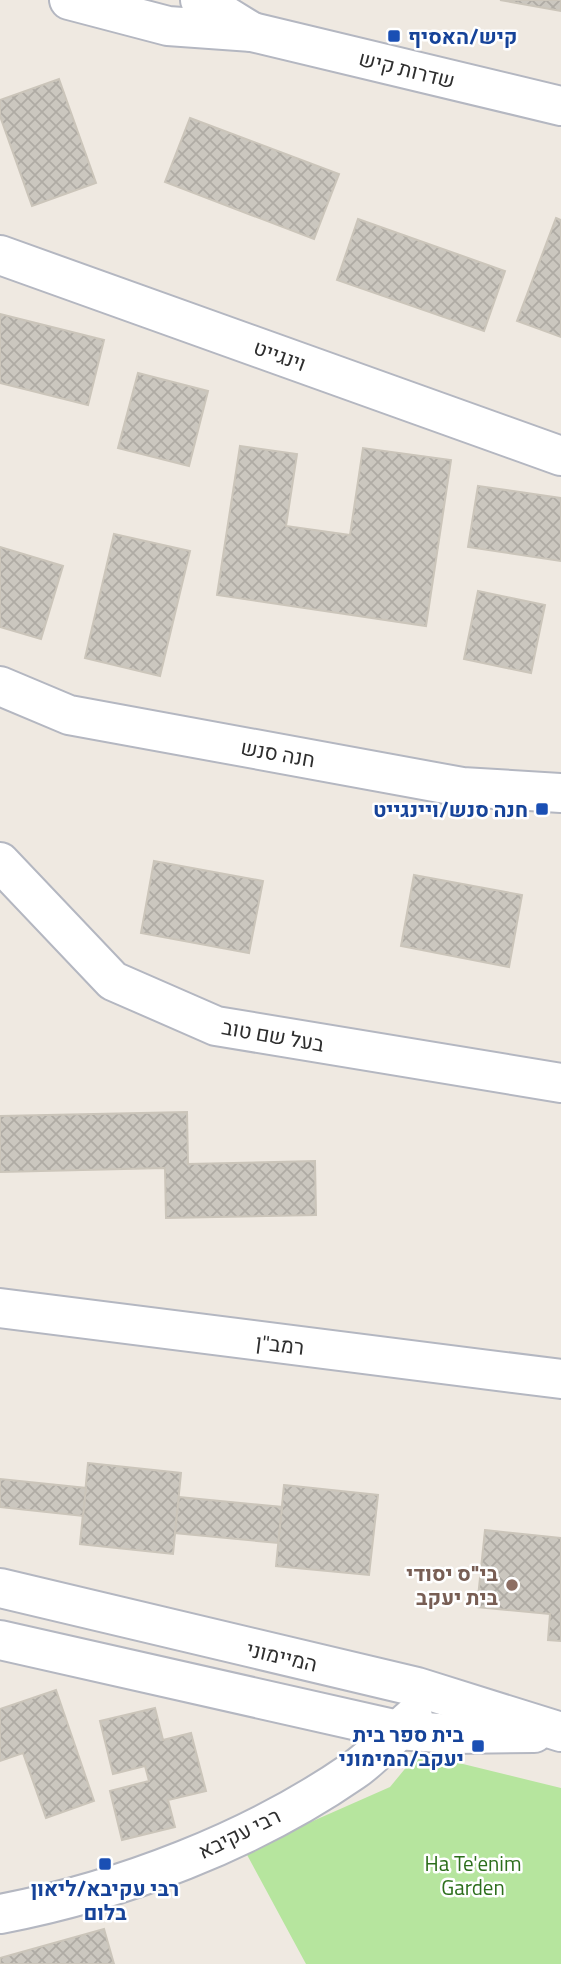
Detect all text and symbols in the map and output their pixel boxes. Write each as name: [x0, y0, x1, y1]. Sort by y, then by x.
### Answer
place label: קיש/האסיף: [408, 20, 518, 52]
marker: קיש/האסיף: [386, 28, 402, 44]
street label: שדרות קיש: [356, 42, 458, 96]
street label: וינגייט: [249, 331, 311, 379]
street label: חנה סנש: [238, 731, 318, 775]
place label: חנה סנש/ויינגייט: [373, 793, 528, 825]
marker: חנה סנש/ויינגייט: [534, 801, 550, 817]
street label: בעל שם טוב: [219, 1010, 327, 1060]
street label: רמב"ן: [254, 1325, 306, 1363]
place label: בי"ס יסודי בית יעקב: [406, 1557, 499, 1613]
marker: בי"ס יסודי בית יעקב: [504, 1577, 520, 1593]
street label: המיימוני: [243, 1632, 321, 1680]
place label: בית ספר בית יעקב/המימוני: [339, 1718, 465, 1774]
marker: בית ספר בית יעקב/המימוני: [470, 1738, 486, 1754]
street label: רבי עקיבא: [192, 1799, 286, 1867]
park label: Ha Te'enim Garden: [425, 1847, 521, 1903]
marker: רבי עקיבא/ליאון בלום: [97, 1856, 113, 1872]
place label: רבי עקיבא/ליאון בלום: [31, 1872, 179, 1928]

